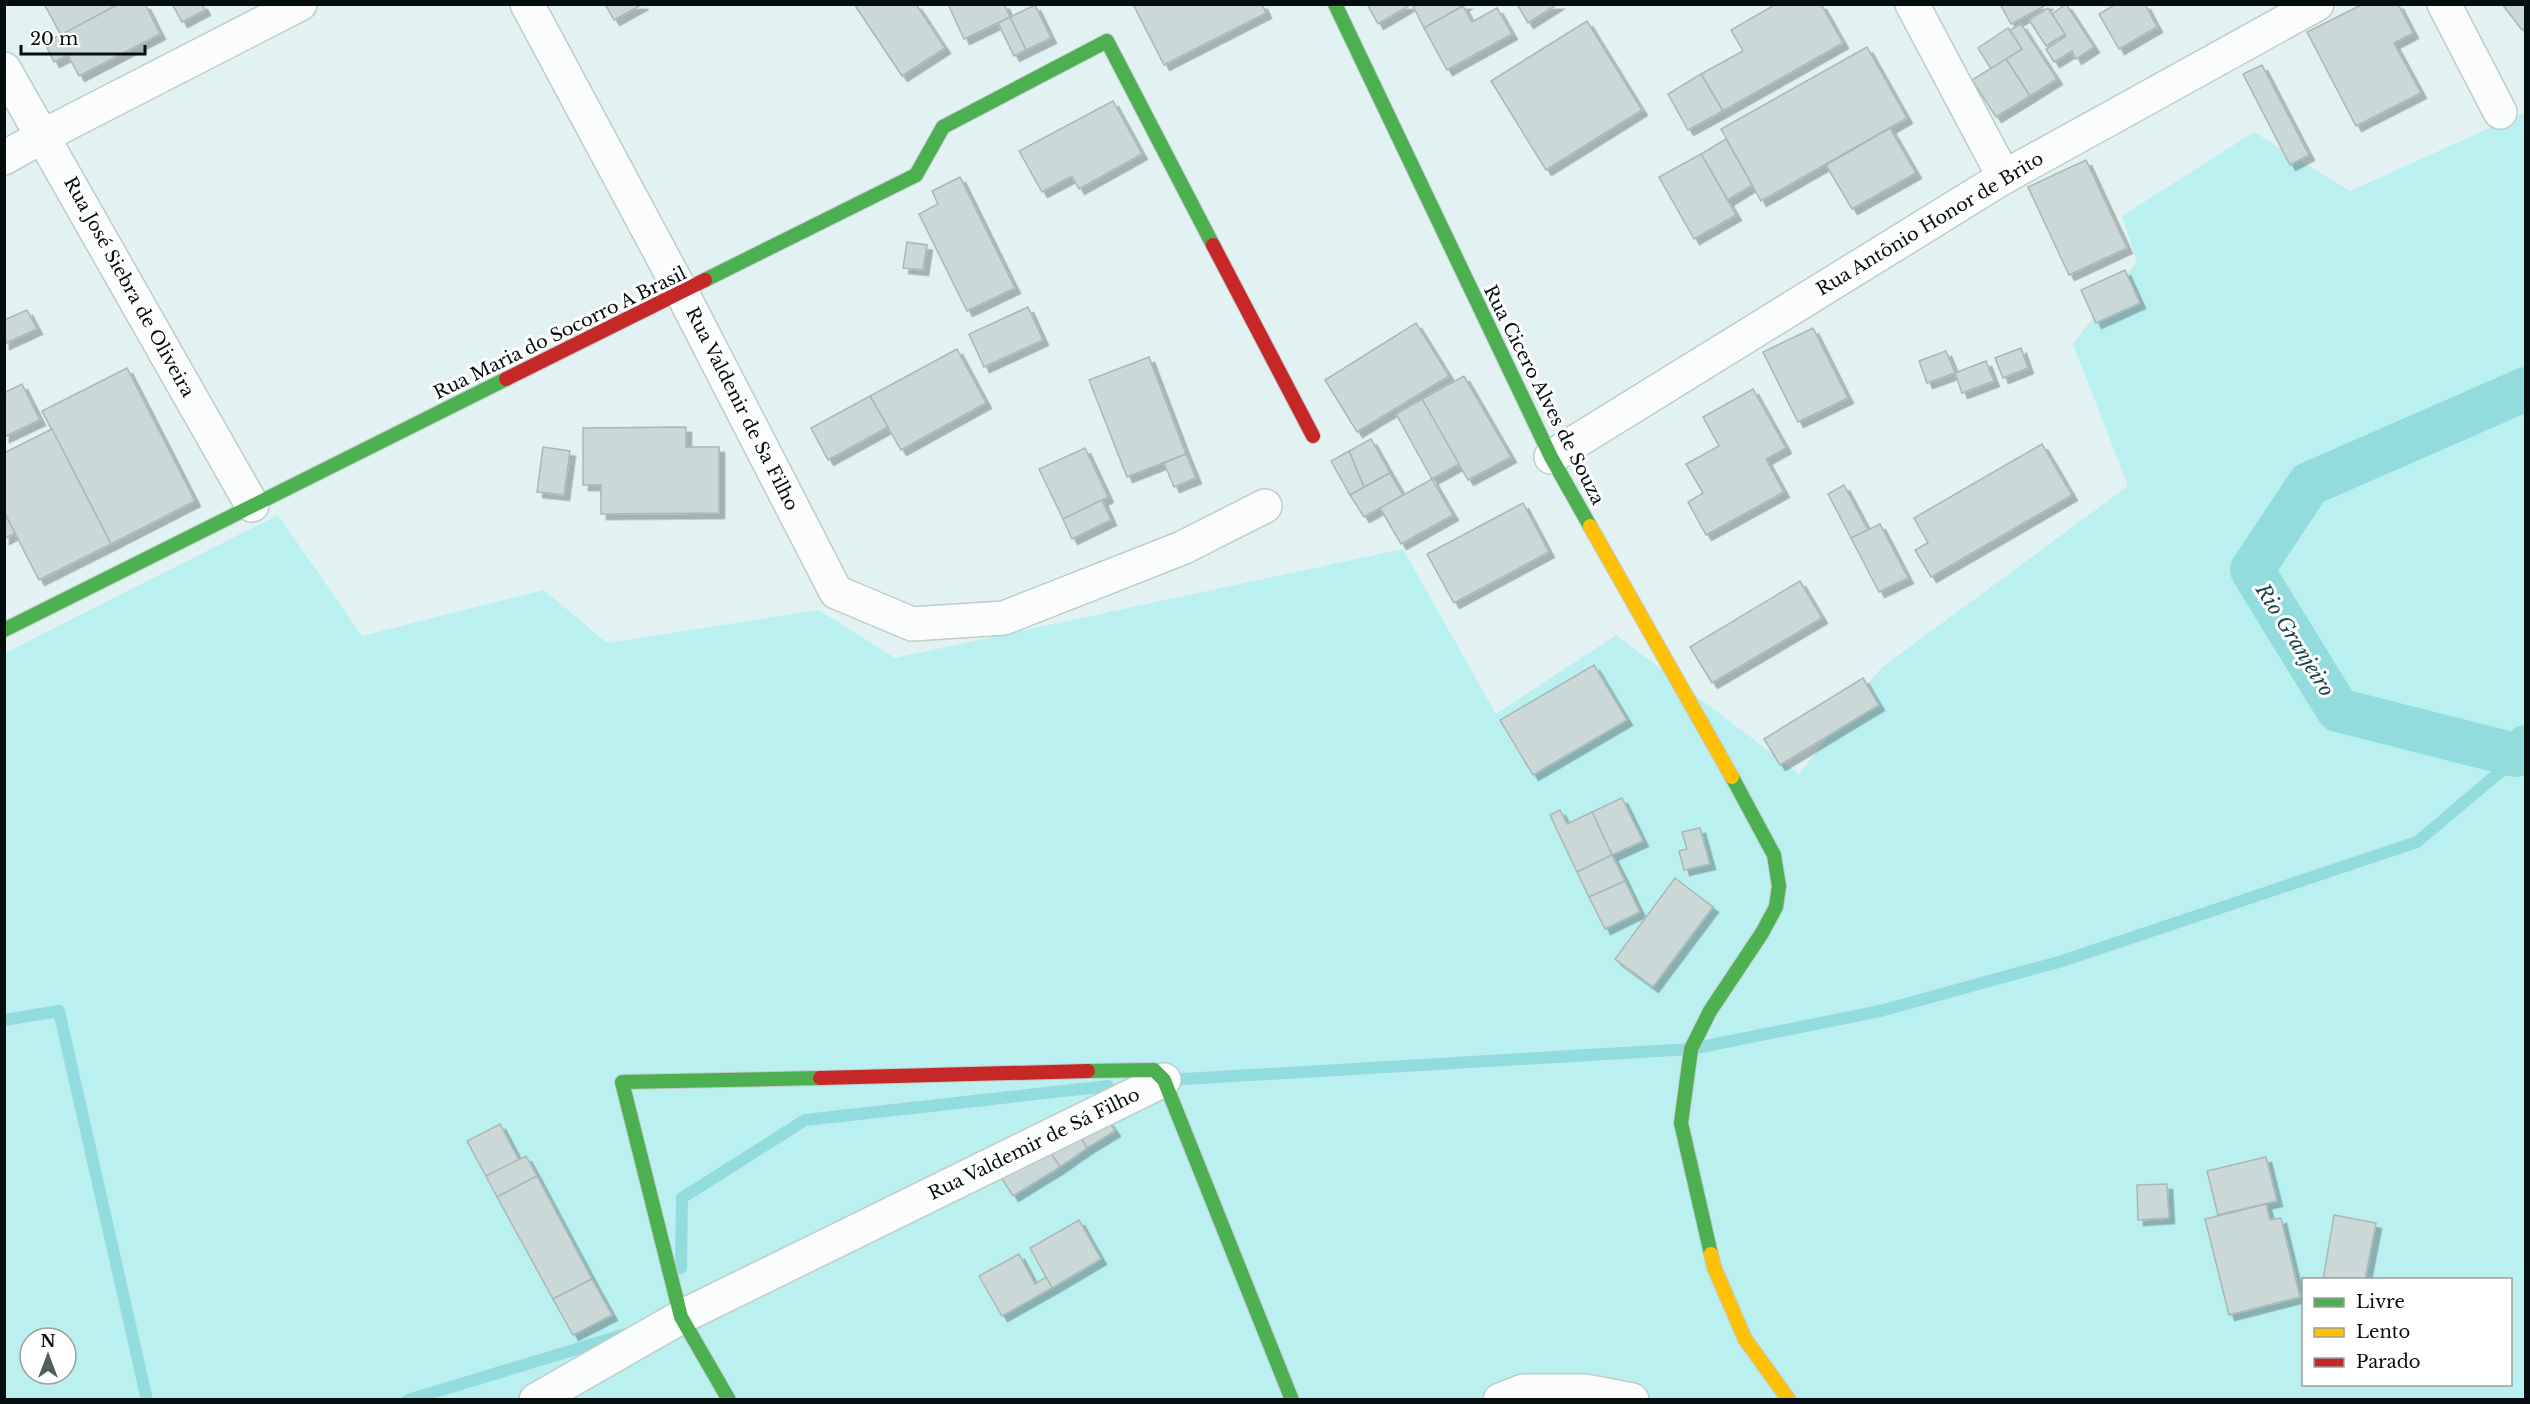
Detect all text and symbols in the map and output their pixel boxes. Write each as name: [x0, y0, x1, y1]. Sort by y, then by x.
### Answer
scale bar: [21, 18, 146, 56]
text: 20 m: [30, 28, 78, 50]
street label: Rua Antônio Honor de Brito: [1812, 147, 2048, 301]
street label: Rua José Siebra de Oliveira: [59, 173, 199, 401]
street label: Rua Maria do Socorro A Brasil: [430, 262, 690, 404]
street label: Rua Cicero Alves de Souza: [1479, 282, 1609, 508]
street label: Rua Valdenir de Sa Filho: [681, 304, 803, 514]
water label: Rio Granjeiro: [2250, 578, 2339, 701]
street label: Rua Valdemir de Sá Filho: [925, 1083, 1143, 1205]
legend: [2302, 1278, 2512, 1386]
text: Livre: [2356, 1291, 2405, 1313]
text: Lento: [2356, 1321, 2410, 1343]
north arrow: [18, 1326, 78, 1386]
text: N: [40, 1331, 56, 1351]
text: Parado: [2356, 1351, 2421, 1373]

